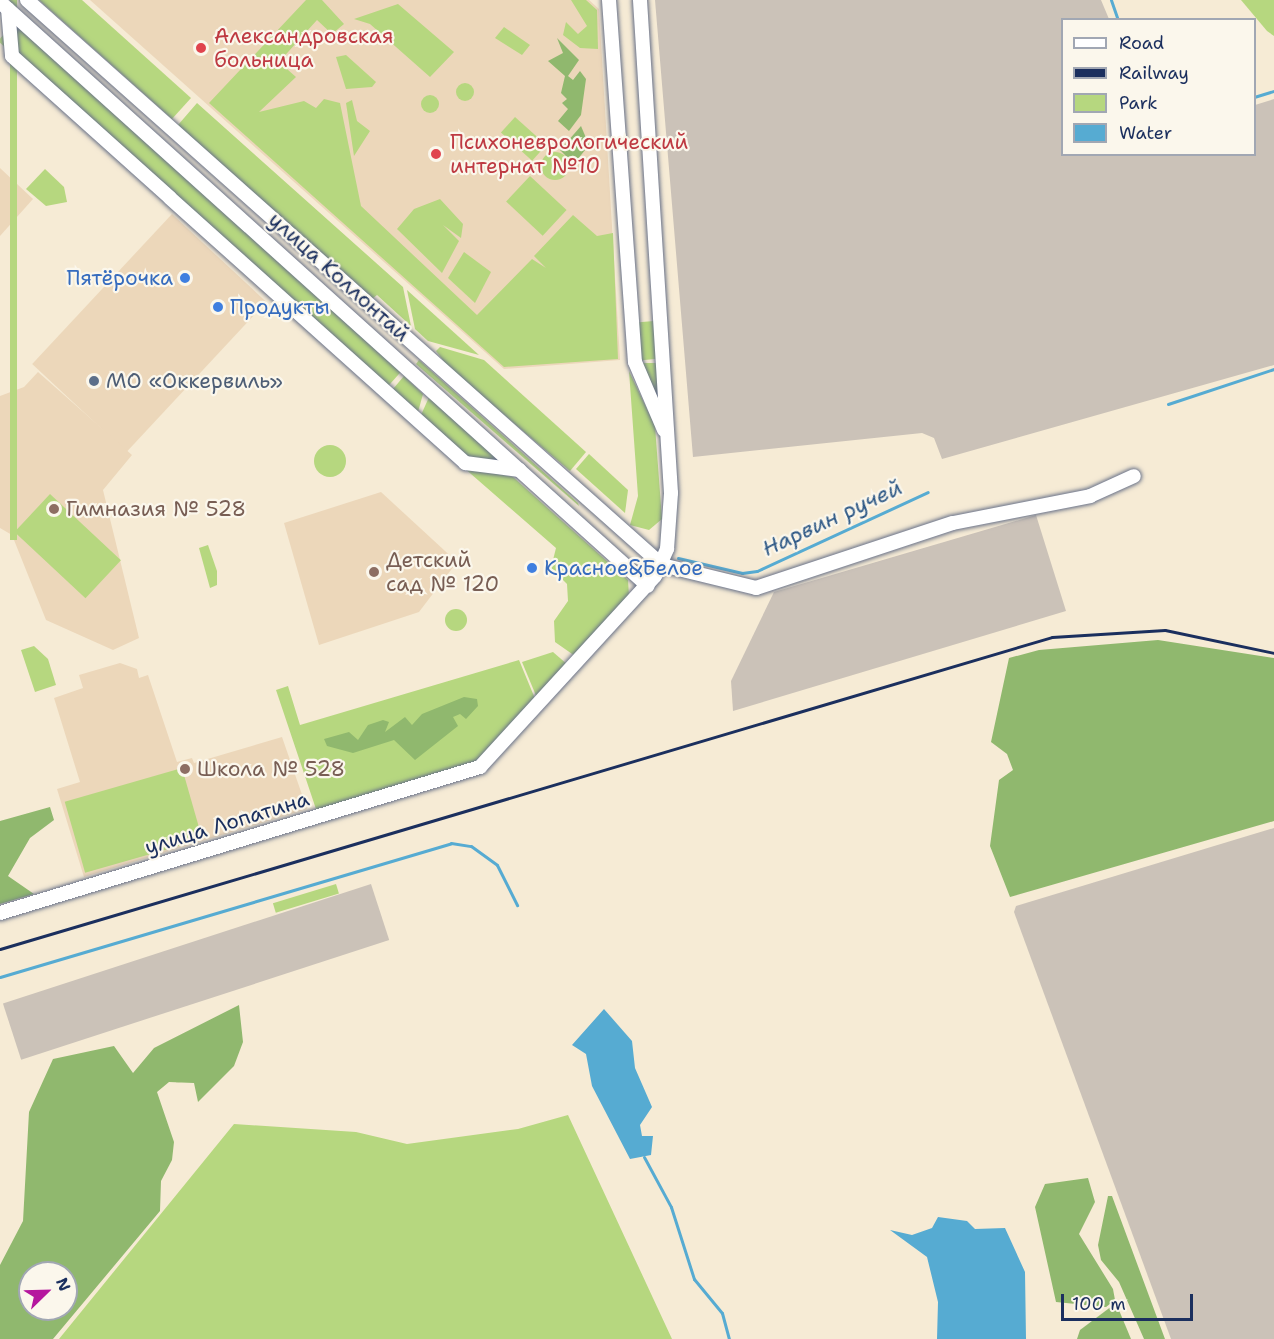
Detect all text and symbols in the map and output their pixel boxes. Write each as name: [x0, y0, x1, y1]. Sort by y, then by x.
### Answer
legend: [1061, 18, 1256, 156]
place label: Александровская больница: [214, 23, 393, 73]
text: Road: [1119, 31, 1164, 55]
marker: Александровская больница: [192, 39, 210, 57]
text: Railway: [1119, 61, 1189, 85]
text: Park: [1119, 91, 1158, 115]
text: Water: [1119, 121, 1172, 145]
place label: Психоневрологический интернат №10: [450, 129, 688, 179]
marker: Психоневрологический интернат №10: [427, 145, 445, 163]
street label: улица Коллонтай: [263, 207, 415, 347]
place label: Пятёрочка: [67, 265, 173, 291]
marker: Пятёрочка: [178, 271, 192, 285]
place label: Продукты: [230, 294, 330, 320]
marker: Продукты: [211, 300, 225, 314]
place label: МО «Оккервиль»: [106, 368, 283, 394]
marker: МО «Оккервиль»: [87, 374, 101, 388]
water label: Нарвин ручей: [758, 474, 906, 562]
place label: Гимназия № 528: [66, 496, 246, 522]
marker: Гимназия № 528: [47, 502, 61, 516]
place label: Детский сад № 120: [386, 547, 499, 597]
place label: Красное&Белое: [544, 555, 703, 581]
marker: Красное&Белое: [525, 561, 539, 575]
marker: Детский сад № 120: [367, 565, 381, 579]
place label: Школа № 528: [197, 756, 345, 782]
marker: Школа № 528: [178, 762, 192, 776]
street label: улица Лопатина: [142, 786, 312, 860]
north arrow: [18, 1261, 78, 1321]
text: N: [51, 1275, 75, 1294]
scale bar: [1064, 1282, 1196, 1320]
text: 100 m: [1072, 1292, 1126, 1316]

